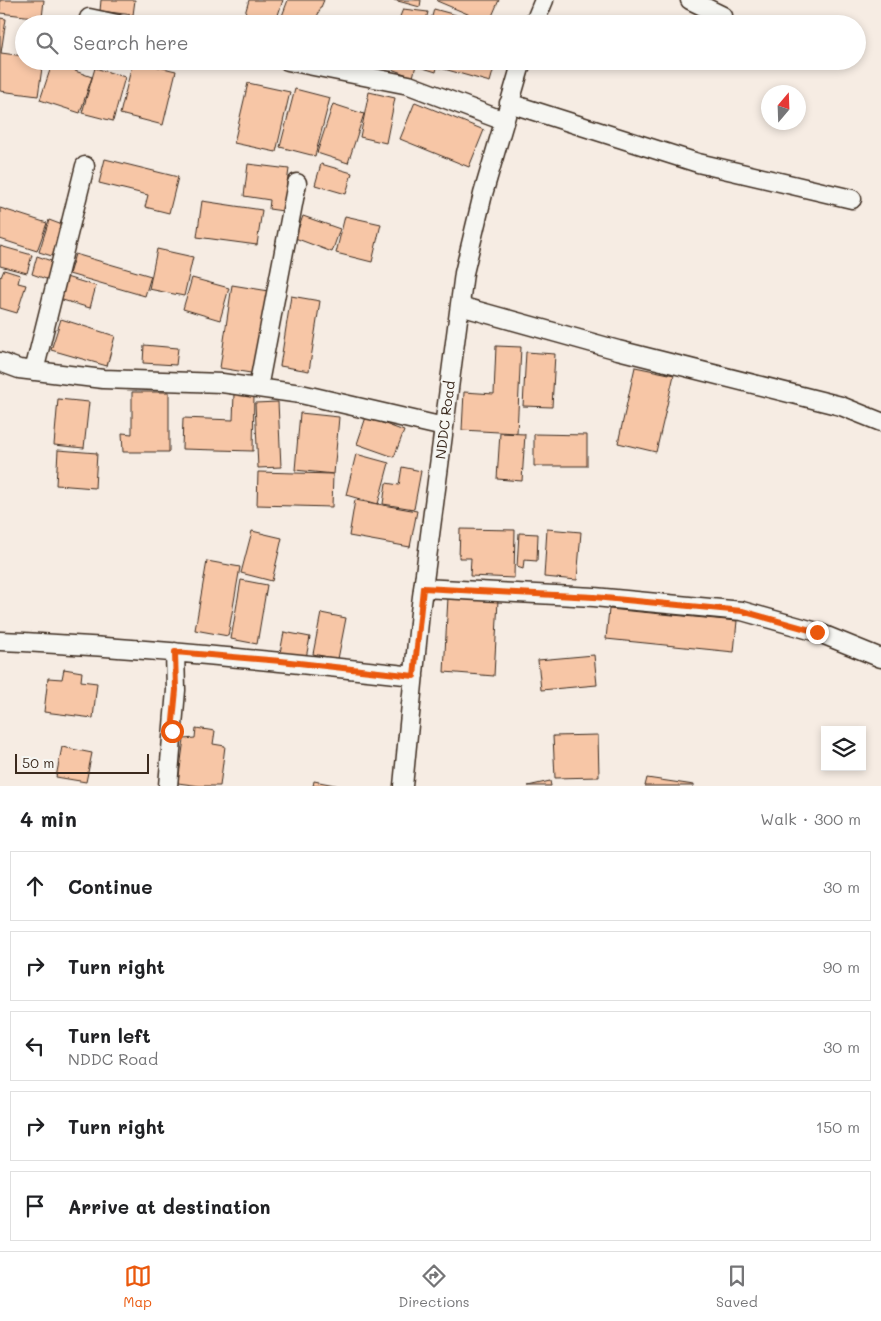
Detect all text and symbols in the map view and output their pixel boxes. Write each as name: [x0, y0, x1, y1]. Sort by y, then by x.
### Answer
search box: [15, 15, 866, 70]
icon: search: [33, 29, 61, 57]
text: Search here: [73, 30, 189, 55]
north arrow: [761, 85, 806, 130]
street label: NDDC Road: [430, 379, 459, 460]
route end: [806, 621, 829, 644]
route start: [161, 720, 184, 743]
map controls: [821, 726, 866, 771]
button: layers: [821, 726, 866, 771]
scale bar: [15, 751, 149, 774]
text: 50 m: [22, 753, 54, 772]
text: 4 min: [20, 805, 77, 832]
text: Walk · 300 m: [760, 808, 861, 829]
icon: ahead: [21, 872, 49, 900]
text: Continue: [68, 874, 153, 899]
text: 30 m: [823, 876, 860, 897]
icon: right: [21, 952, 49, 980]
text: Turn right: [68, 954, 165, 979]
text: 90 m: [823, 956, 860, 977]
text: Turn left: [68, 1023, 151, 1048]
icon: left: [21, 1032, 49, 1060]
text: 30 m: [823, 1036, 860, 1057]
text: NDDC Road: [68, 1048, 158, 1069]
icon: right: [21, 1112, 49, 1140]
text: Turn right: [68, 1114, 165, 1139]
text: 150 m: [816, 1116, 860, 1137]
icon: arrive: [21, 1192, 49, 1220]
text: Arrive at destination: [68, 1194, 271, 1219]
tab: Map: [123, 1262, 152, 1311]
tab: Directions: [398, 1262, 470, 1311]
tab: Saved: [716, 1262, 758, 1311]

